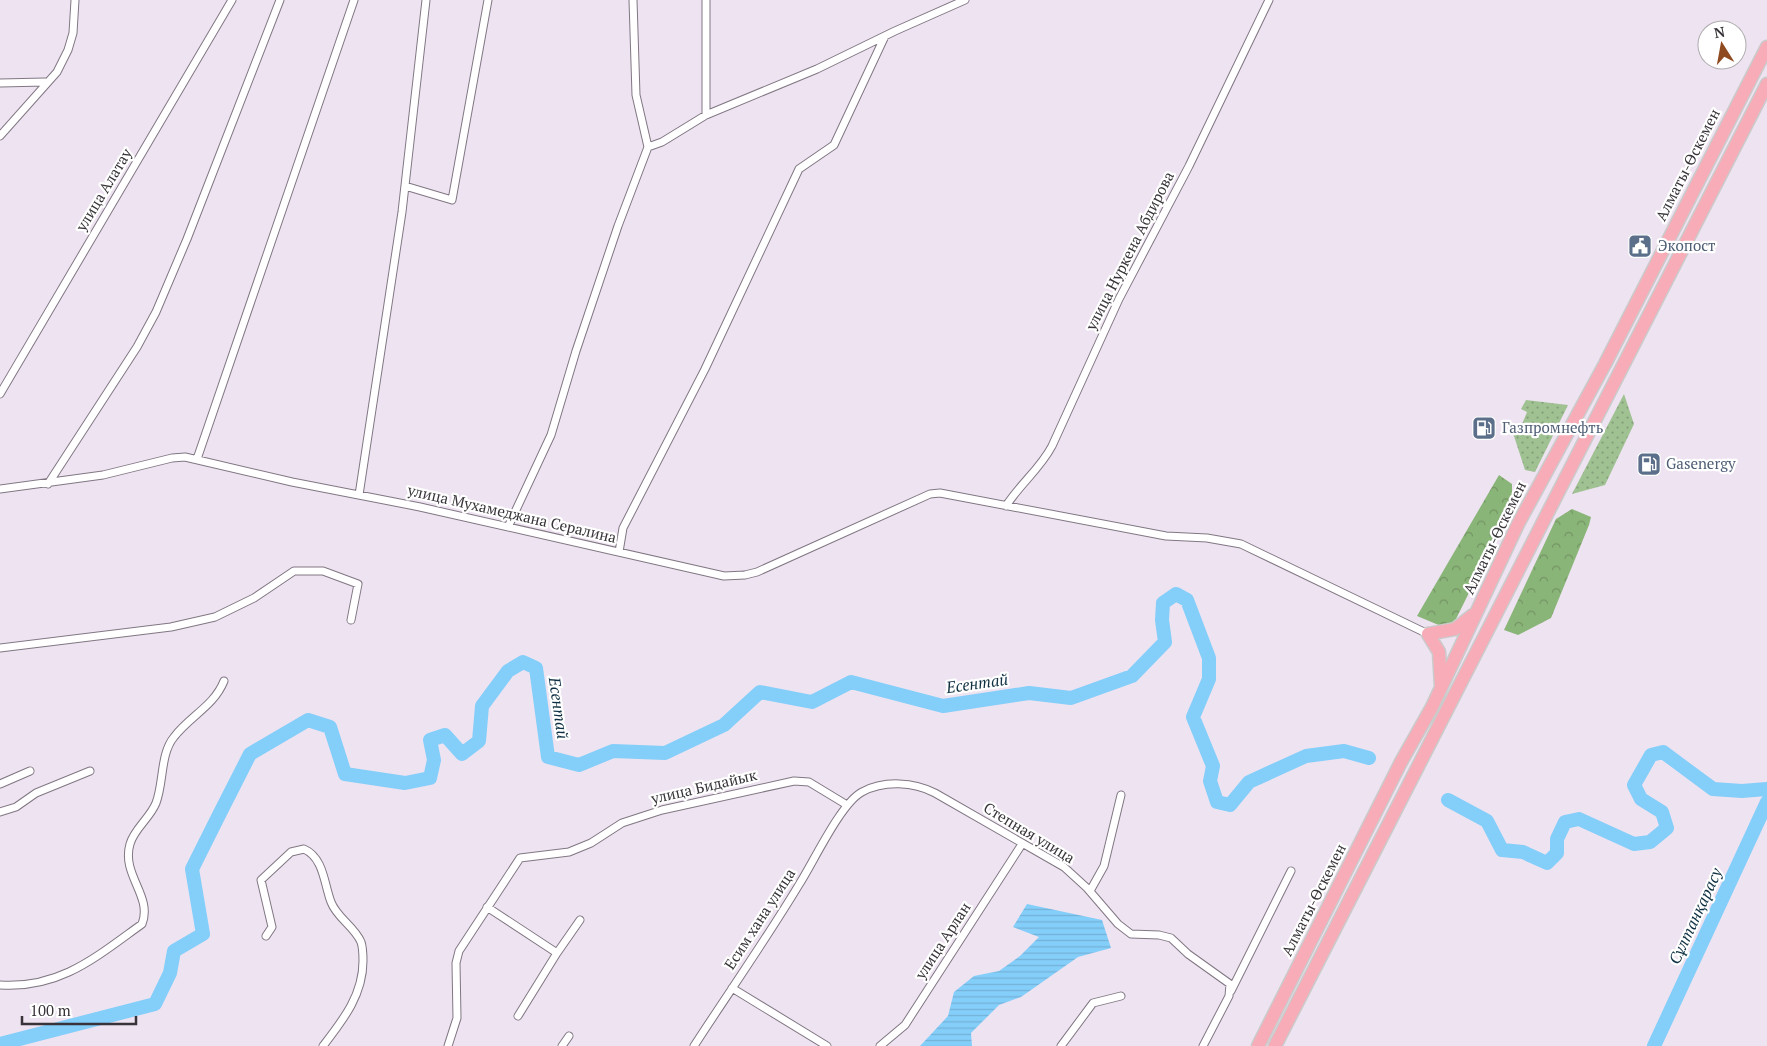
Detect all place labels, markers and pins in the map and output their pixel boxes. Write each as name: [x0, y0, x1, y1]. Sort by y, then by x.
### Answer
public building icon: Экопост: [1627, 233, 1653, 259]
place label: Экопост: [1658, 235, 1716, 255]
fuel station icon: Газпромнефть: [1471, 415, 1497, 441]
place label: Газпромнефть: [1502, 417, 1604, 437]
fuel station icon: Gasenergy: [1636, 451, 1662, 477]
place label: Gasenergy: [1666, 453, 1736, 473]

